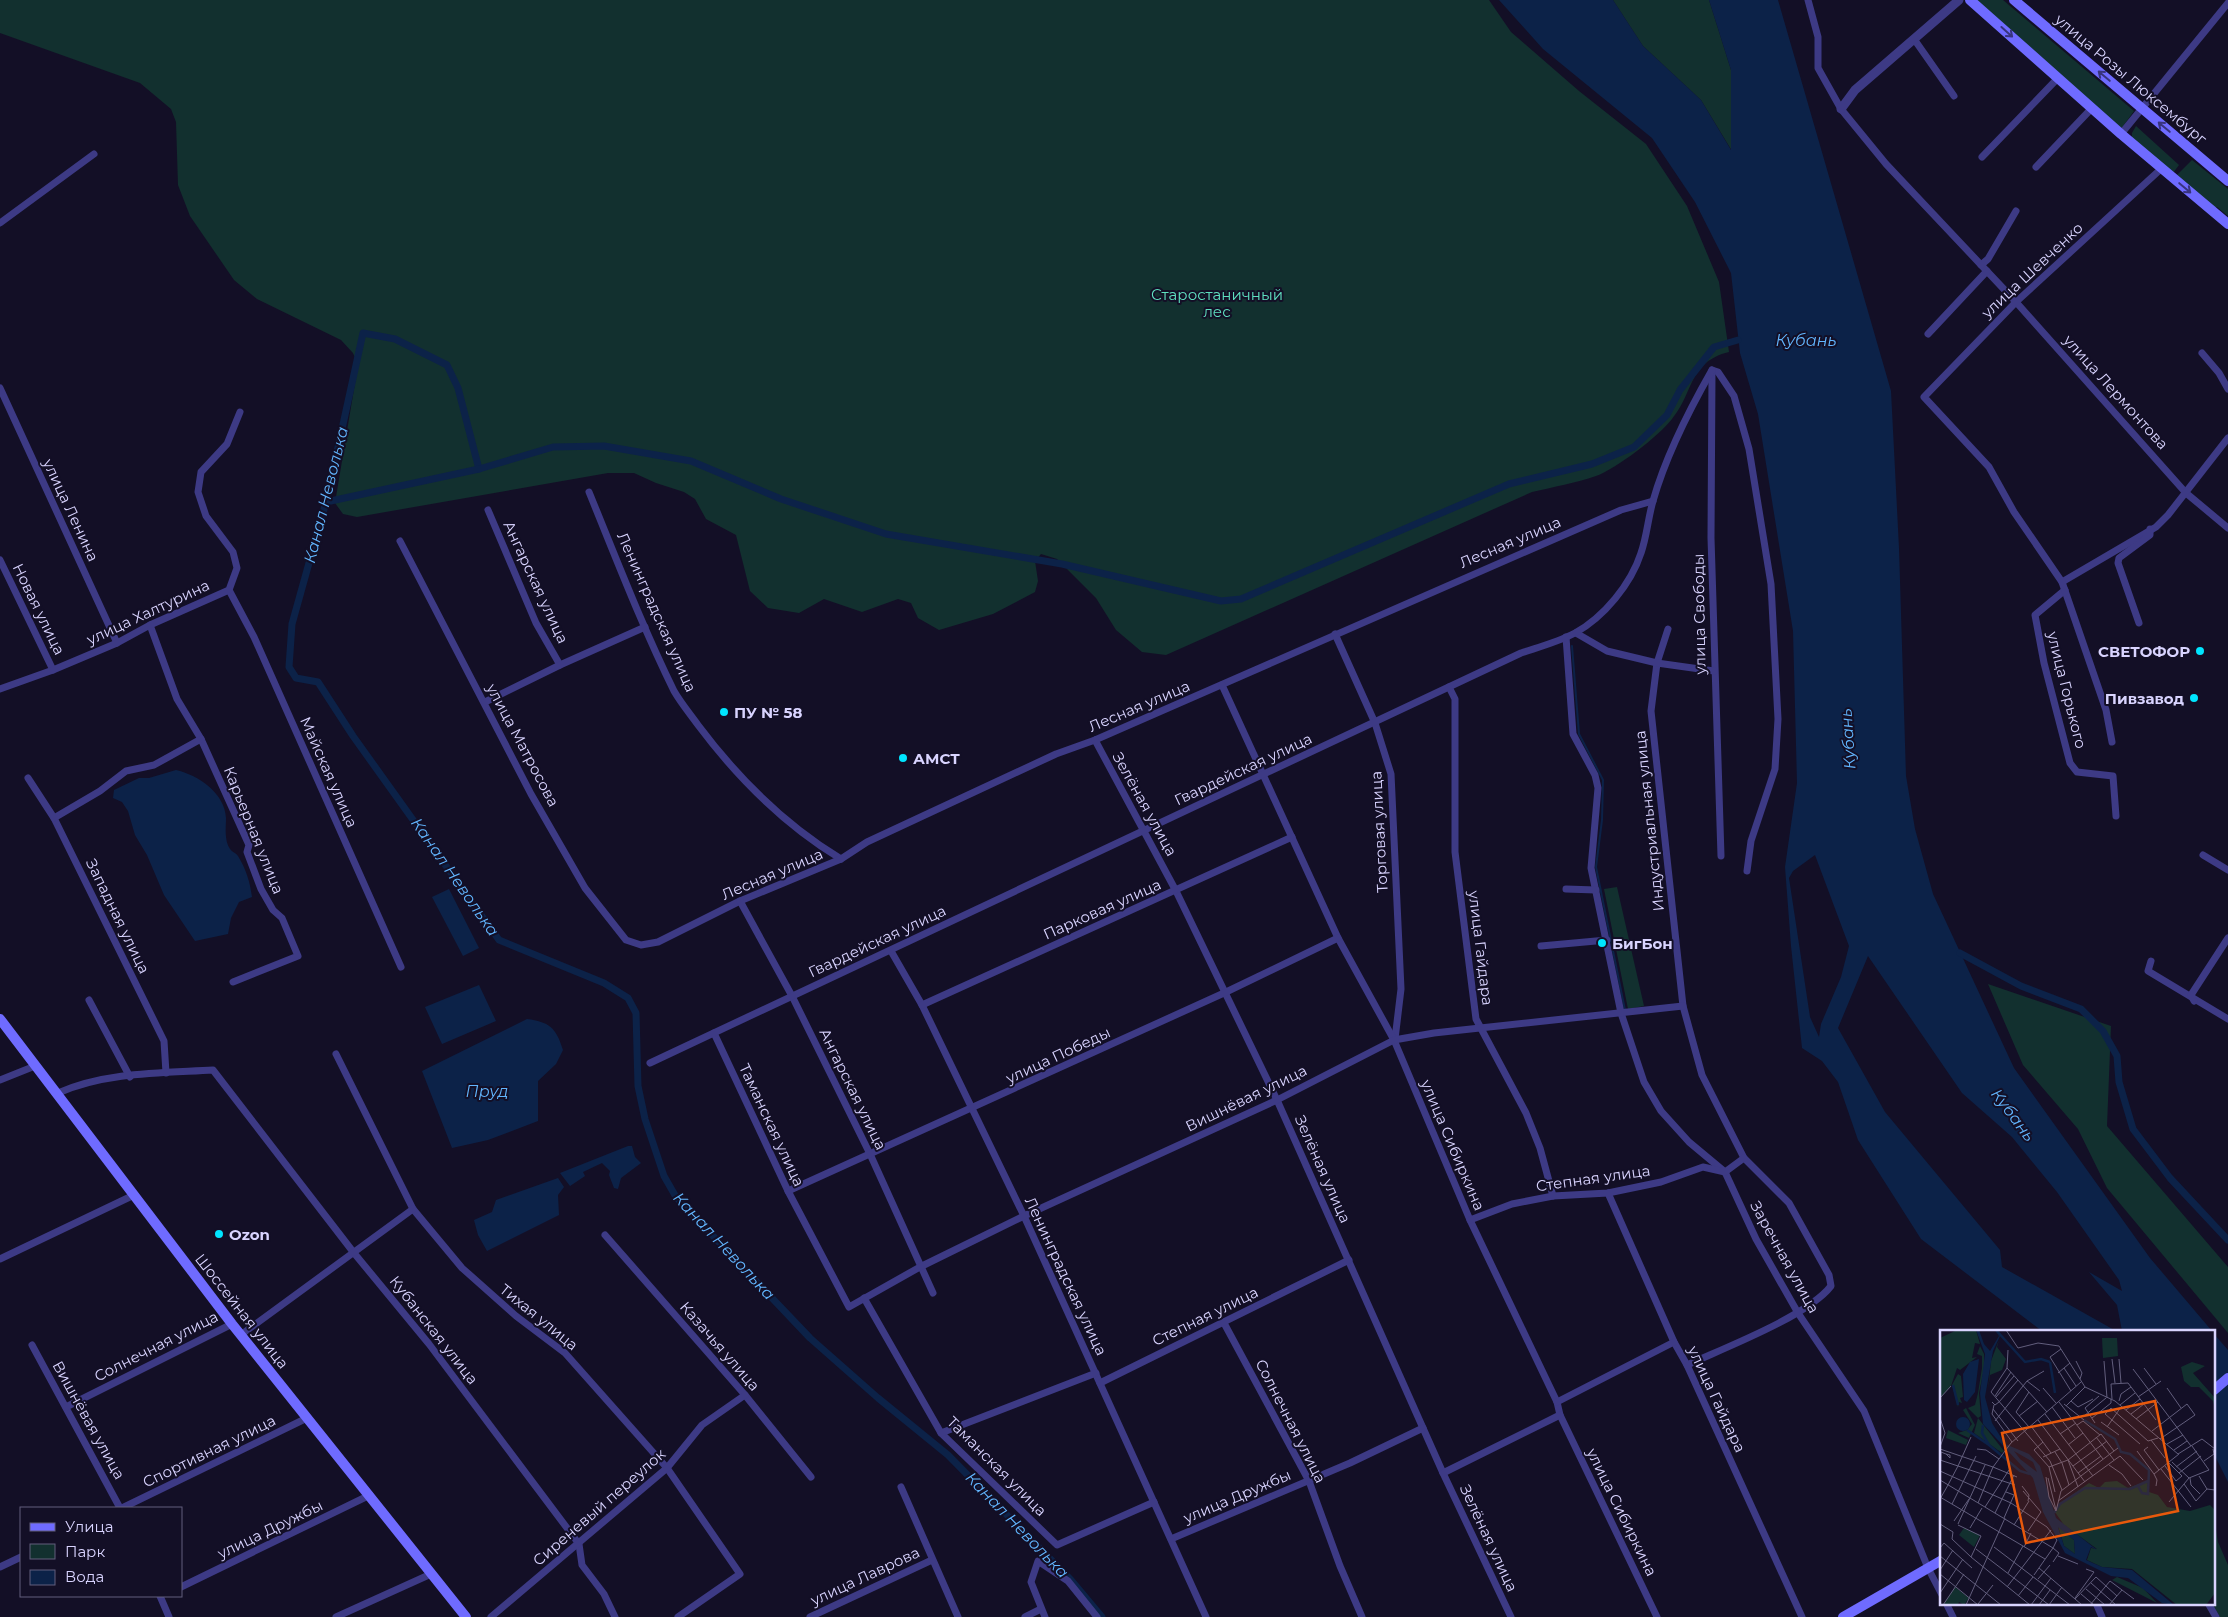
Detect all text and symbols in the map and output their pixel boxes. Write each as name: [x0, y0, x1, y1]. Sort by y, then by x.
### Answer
street label: улица Розы Люксембург: [2050, 9, 2212, 149]
one-way arrow: [2000, 27, 2013, 38]
one-way arrow: [2098, 71, 2111, 82]
one-way arrow: [2158, 122, 2171, 133]
one-way arrow: [2179, 182, 2192, 193]
street label: улица Шевченко: [1977, 218, 2087, 323]
park label: Старостаничный лес: [1151, 285, 1283, 321]
street label: улица Лермонтова: [2059, 330, 2172, 453]
water label: Кубань: [1775, 331, 1837, 350]
water label: Канал Неволька: [300, 425, 352, 565]
street label: улица Ленина: [38, 455, 103, 564]
street label: Лесная улица: [1456, 512, 1564, 572]
street label: Ангарская улица: [499, 518, 573, 646]
street label: Ленинградская улица: [613, 529, 701, 695]
street label: улица Свободы: [1688, 553, 1710, 676]
street label: Новая улица: [9, 560, 69, 658]
street label: улица Халтурина: [83, 575, 212, 649]
street label: улица Горького: [2043, 628, 2091, 751]
place label: СВЕТОФОР: [2098, 642, 2190, 661]
marker: СВЕТОФОР: [2194, 645, 2206, 657]
street label: Лесная улица: [1085, 676, 1193, 736]
street label: улица Матросова: [482, 679, 563, 810]
place label: Пивзавод: [2105, 689, 2184, 708]
marker: Пивзавод: [2188, 692, 2200, 704]
place label: ПУ № 58: [734, 703, 802, 722]
marker: ПУ № 58: [718, 706, 730, 718]
water label: Кубань: [1836, 708, 1860, 770]
street label: Майская улица: [296, 714, 362, 830]
street label: Гвардейская улица: [1171, 729, 1315, 809]
street label: Индустриальная улица: [1630, 730, 1668, 912]
place label: АМСТ: [913, 749, 960, 768]
street label: Зелёная улица: [1109, 749, 1181, 859]
marker: АМСТ: [897, 752, 909, 764]
street label: Карьерная улица: [220, 763, 288, 897]
street label: Торговая улица: [1366, 771, 1392, 893]
water label: Канал Неволька: [407, 814, 503, 940]
street label: Лесная улица: [718, 844, 826, 904]
street label: Западная улица: [82, 855, 154, 977]
street label: Парковая улица: [1040, 874, 1164, 944]
street label: улица Гайдара: [1464, 889, 1497, 1006]
street label: Гвардейская улица: [805, 901, 949, 981]
place label: БигБон: [1612, 934, 1673, 953]
marker: БигБон: [1596, 937, 1608, 949]
street label: улица Победы: [1002, 1022, 1113, 1088]
street label: Ангарская улица: [815, 1025, 891, 1153]
street label: Вишнёвая улица: [1182, 1060, 1310, 1136]
street label: Таманская улица: [735, 1061, 809, 1189]
street label: улица Сибиркина: [1416, 1076, 1489, 1213]
water label: Пруд: [466, 1082, 508, 1101]
water label: Кубань: [1987, 1085, 2039, 1145]
street label: Зелёная улица: [1291, 1112, 1355, 1226]
street label: Степная улица: [1535, 1161, 1651, 1195]
water label: Канал Неволька: [669, 1188, 779, 1304]
street label: Ленинградская улица: [1021, 1194, 1111, 1358]
street label: Заречная улица: [1746, 1198, 1824, 1316]
place label: Ozon: [229, 1225, 270, 1244]
marker: Ozon: [213, 1228, 225, 1240]
street label: Шоссейная улица: [191, 1250, 293, 1372]
street label: Кубанская улица: [386, 1272, 482, 1388]
street label: Тихая улица: [496, 1280, 582, 1354]
street label: Степная улица: [1149, 1282, 1261, 1350]
street label: Казачья улица: [676, 1297, 764, 1395]
street label: Солнечная улица: [91, 1307, 221, 1385]
inset map: [1940, 1330, 2216, 1604]
street label: улица Гайдара: [1684, 1342, 1750, 1455]
street label: Солнечная улица: [1252, 1356, 1330, 1486]
street label: Вишнёвая улица: [49, 1357, 129, 1483]
street label: Спортивная улица: [139, 1411, 279, 1491]
street label: Таманская улица: [943, 1412, 1051, 1520]
street label: Сиреневый переулок: [529, 1444, 669, 1570]
street label: улица Сибиркина: [1582, 1444, 1661, 1579]
street label: улица Дружбы: [1180, 1465, 1294, 1528]
water label: Канал Неволька: [962, 1468, 1072, 1582]
street label: Зелёная улица: [1456, 1481, 1522, 1595]
street label: улица Дружбы: [213, 1495, 326, 1563]
legend: [20, 1507, 182, 1597]
text: Улица: [65, 1517, 113, 1536]
text: Парк: [65, 1542, 105, 1561]
street label: улица Лаврова: [807, 1542, 923, 1610]
text: Вода: [65, 1567, 104, 1586]

